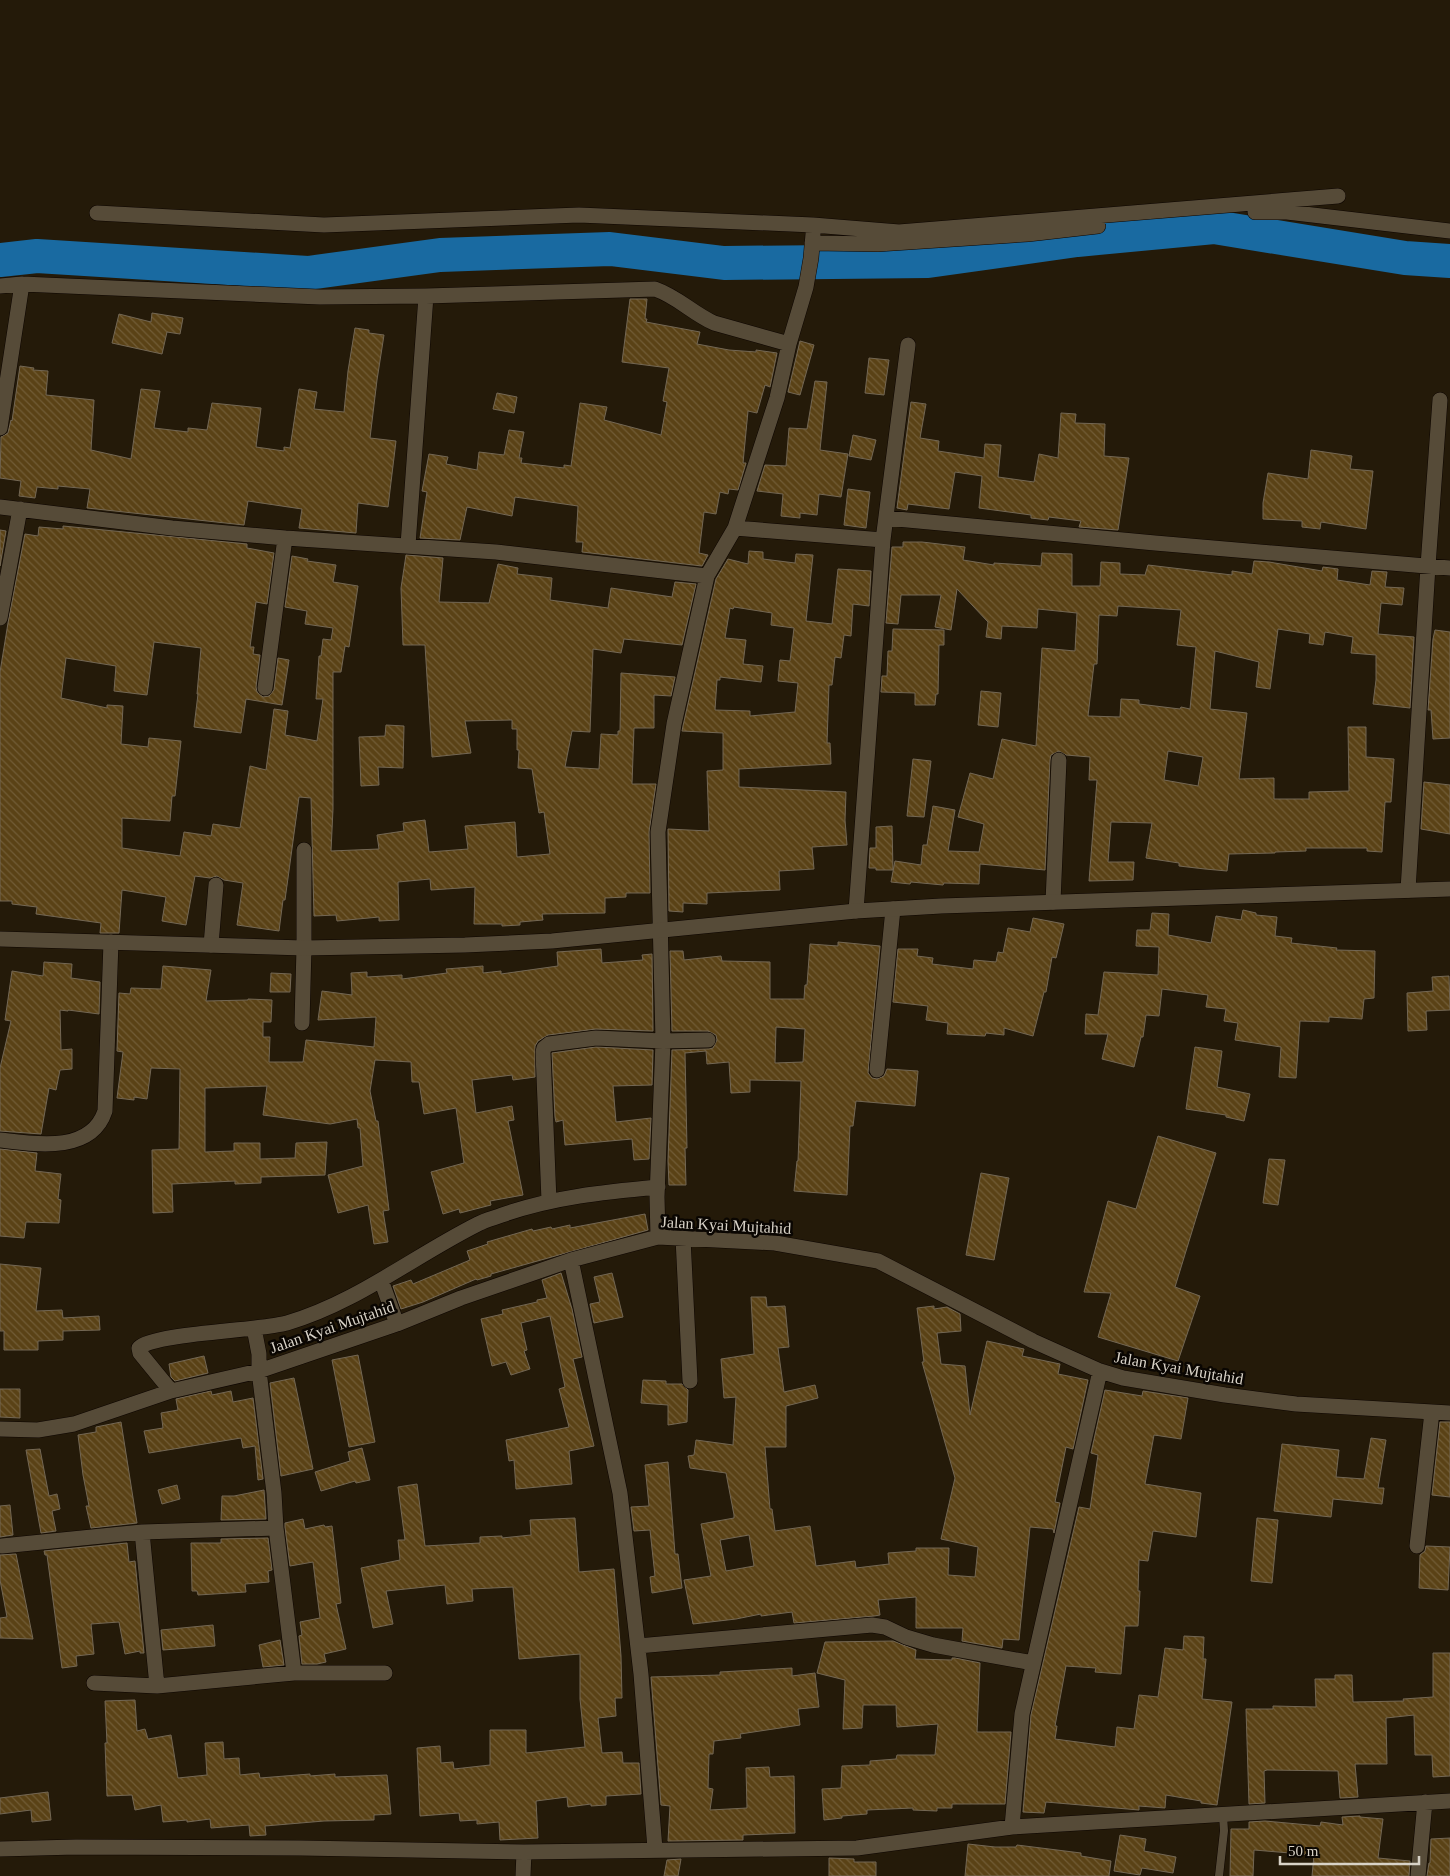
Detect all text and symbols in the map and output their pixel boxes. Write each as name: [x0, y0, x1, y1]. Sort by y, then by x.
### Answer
street label: Jalan Kyai Mujtahid: [660, 1213, 792, 1238]
street label: Jalan Kyai Mujtahid: [267, 1298, 397, 1357]
street label: Jalan Kyai Mujtahid: [1113, 1348, 1245, 1389]
scale bar: [1280, 1834, 1419, 1866]
text: 50 m: [1288, 1843, 1319, 1859]

